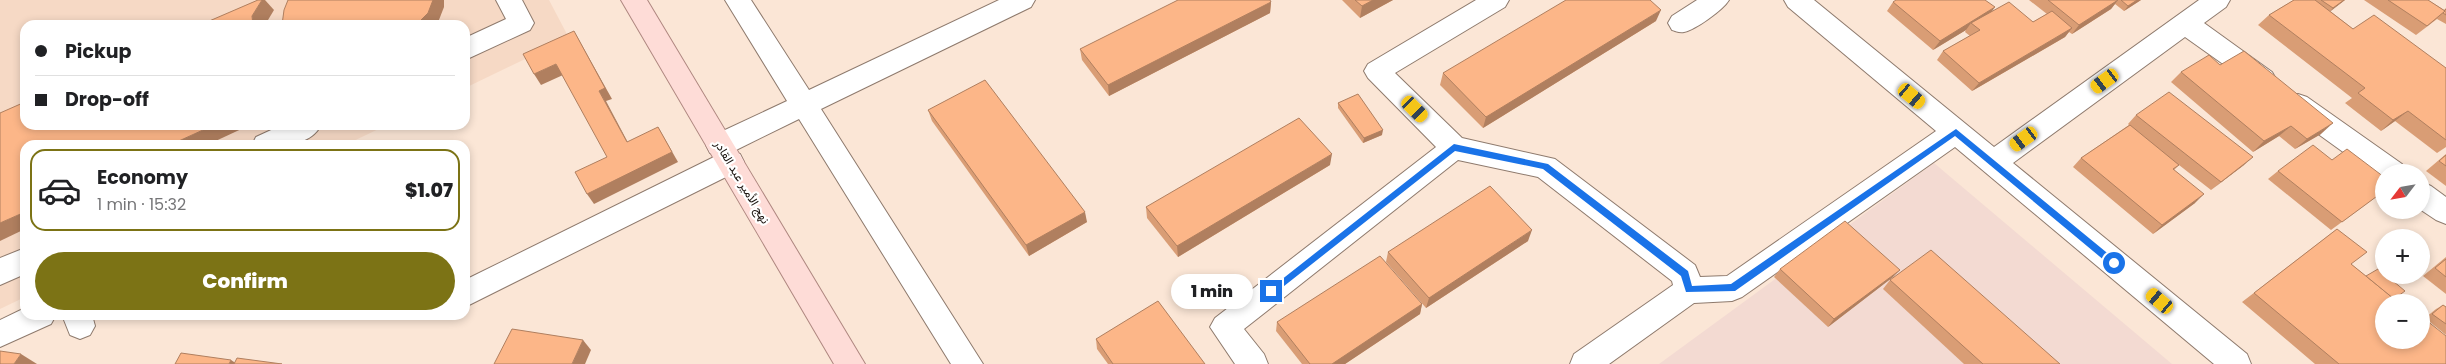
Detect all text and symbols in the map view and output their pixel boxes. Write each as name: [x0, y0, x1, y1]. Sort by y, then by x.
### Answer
text: Pickup: [65, 38, 131, 65]
car: [2088, 66, 2121, 96]
car: [1895, 81, 1928, 111]
text: Drop-off: [65, 86, 149, 113]
car: [1399, 93, 1430, 125]
car: [2007, 124, 2040, 154]
street label: نهج الأمير عبد القادر: [709, 136, 774, 227]
text: Economy: [97, 164, 188, 191]
north arrow: [2375, 164, 2430, 219]
map controls: [2375, 164, 2430, 349]
icon: car: [37, 168, 82, 213]
text: $1.07: [405, 177, 453, 204]
text: 1 min · 15:32: [97, 193, 186, 216]
button: +: [2375, 229, 2430, 284]
button: Confirm: [35, 252, 455, 310]
route start: [2103, 252, 2125, 274]
callout: 1 min: [1171, 274, 1254, 308]
text: 1 min: [1191, 280, 1233, 303]
route end: [1260, 280, 1282, 302]
car: [2143, 286, 2176, 316]
button: −: [2375, 294, 2430, 349]

